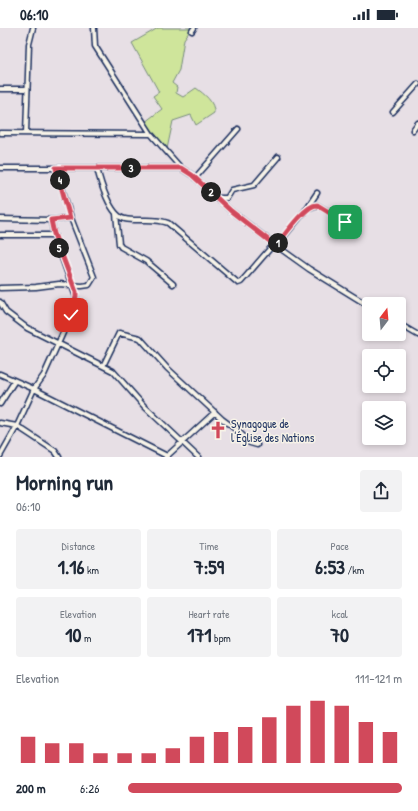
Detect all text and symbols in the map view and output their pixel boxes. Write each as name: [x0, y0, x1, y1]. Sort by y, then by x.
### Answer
text: 06:10: [20, 4, 48, 25]
pin: 3: [121, 158, 141, 178]
text: 3: [129, 161, 133, 175]
pin: 4: [50, 170, 70, 190]
text: 4: [58, 173, 62, 187]
pin: 2: [201, 182, 221, 202]
text: 2: [208, 185, 214, 199]
pin: [328, 205, 362, 239]
icon: arrive: [334, 211, 356, 233]
pin: 1: [268, 233, 288, 253]
text: 1: [276, 236, 280, 250]
pin: 5: [49, 238, 69, 258]
text: 5: [57, 241, 61, 255]
north arrow: [362, 297, 406, 341]
map controls: [362, 297, 406, 445]
pin: [54, 298, 88, 332]
icon: check: [60, 304, 82, 326]
button: locate: [362, 349, 406, 393]
button: layers: [362, 401, 406, 445]
place label: Synagogue de l'Église des Nations: [231, 415, 315, 446]
church icon: Synagogue de l'Église des Nations: [208, 420, 228, 440]
text: Morning run: [16, 467, 113, 497]
button: share: [360, 470, 402, 512]
text: 06:10: [16, 497, 41, 515]
text: Distance: [62, 539, 95, 553]
text: Time: [199, 539, 219, 553]
text: Pace: [331, 539, 349, 553]
text: 1.16: [58, 553, 84, 580]
text: 7:59: [194, 553, 224, 580]
text: 6:53: [315, 553, 345, 580]
text: km: [84, 563, 99, 577]
text: /km: [345, 563, 364, 577]
text: Elevation: [60, 607, 97, 621]
text: Heart rate: [188, 607, 230, 621]
text: kcal: [332, 607, 348, 621]
text: 10: [65, 621, 81, 648]
text: 171: [187, 621, 212, 648]
text: 70: [330, 621, 349, 648]
text: m: [81, 631, 91, 645]
text: bpm: [212, 631, 231, 645]
text: Elevation: [16, 669, 59, 687]
text: 111–121 m: [355, 669, 402, 687]
text: 200 m: [16, 779, 46, 797]
text: 6:26: [80, 779, 99, 797]

